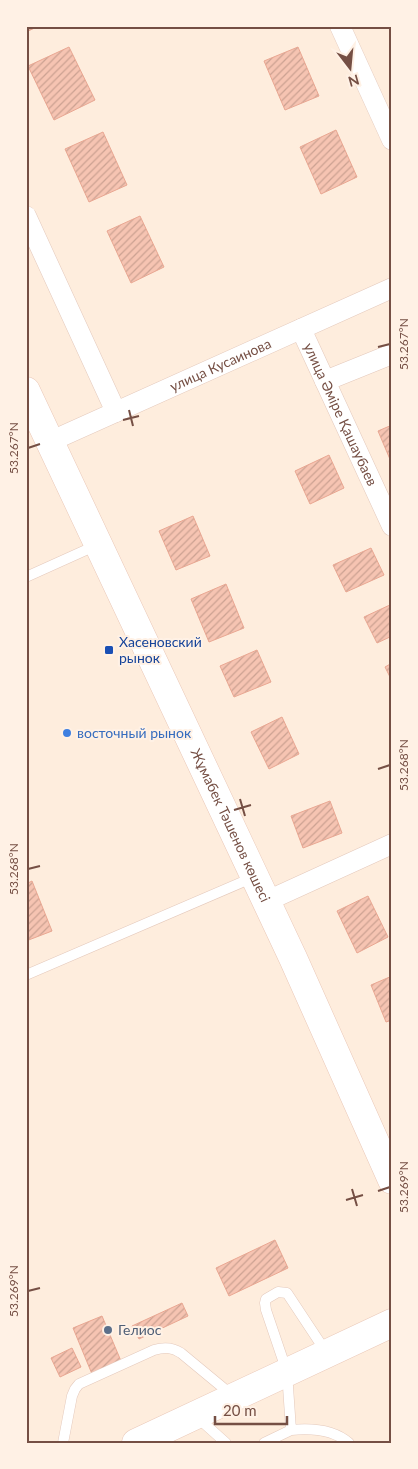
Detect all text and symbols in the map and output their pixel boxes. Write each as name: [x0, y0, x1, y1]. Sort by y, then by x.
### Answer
north arrow: [326, 42, 376, 92]
text: N: [346, 71, 361, 91]
text: 53.267°N: [396, 318, 411, 370]
street label: улица Кусаинова: [167, 334, 274, 395]
street label: улица Әміре Қашаубаев: [300, 340, 381, 488]
text: 53.267°N: [6, 422, 21, 474]
place label: Хасеновский рынок: [119, 633, 202, 666]
marker: Хасеновский рынок: [103, 644, 115, 656]
place label: восточный рынок: [77, 724, 192, 741]
marker: восточный рынок: [61, 727, 73, 739]
text: 53.268°N: [396, 739, 411, 791]
street label: Жұмабек Тәшенов көшесі: [188, 746, 274, 905]
text: 53.268°N: [6, 843, 21, 895]
text: 53.269°N: [396, 1161, 411, 1213]
text: 53.269°N: [6, 1265, 21, 1317]
place label: Гелиос: [118, 1321, 162, 1338]
marker: Гелиос: [102, 1324, 114, 1336]
scale bar: [215, 1394, 288, 1426]
text: 20 m: [223, 1401, 257, 1419]

